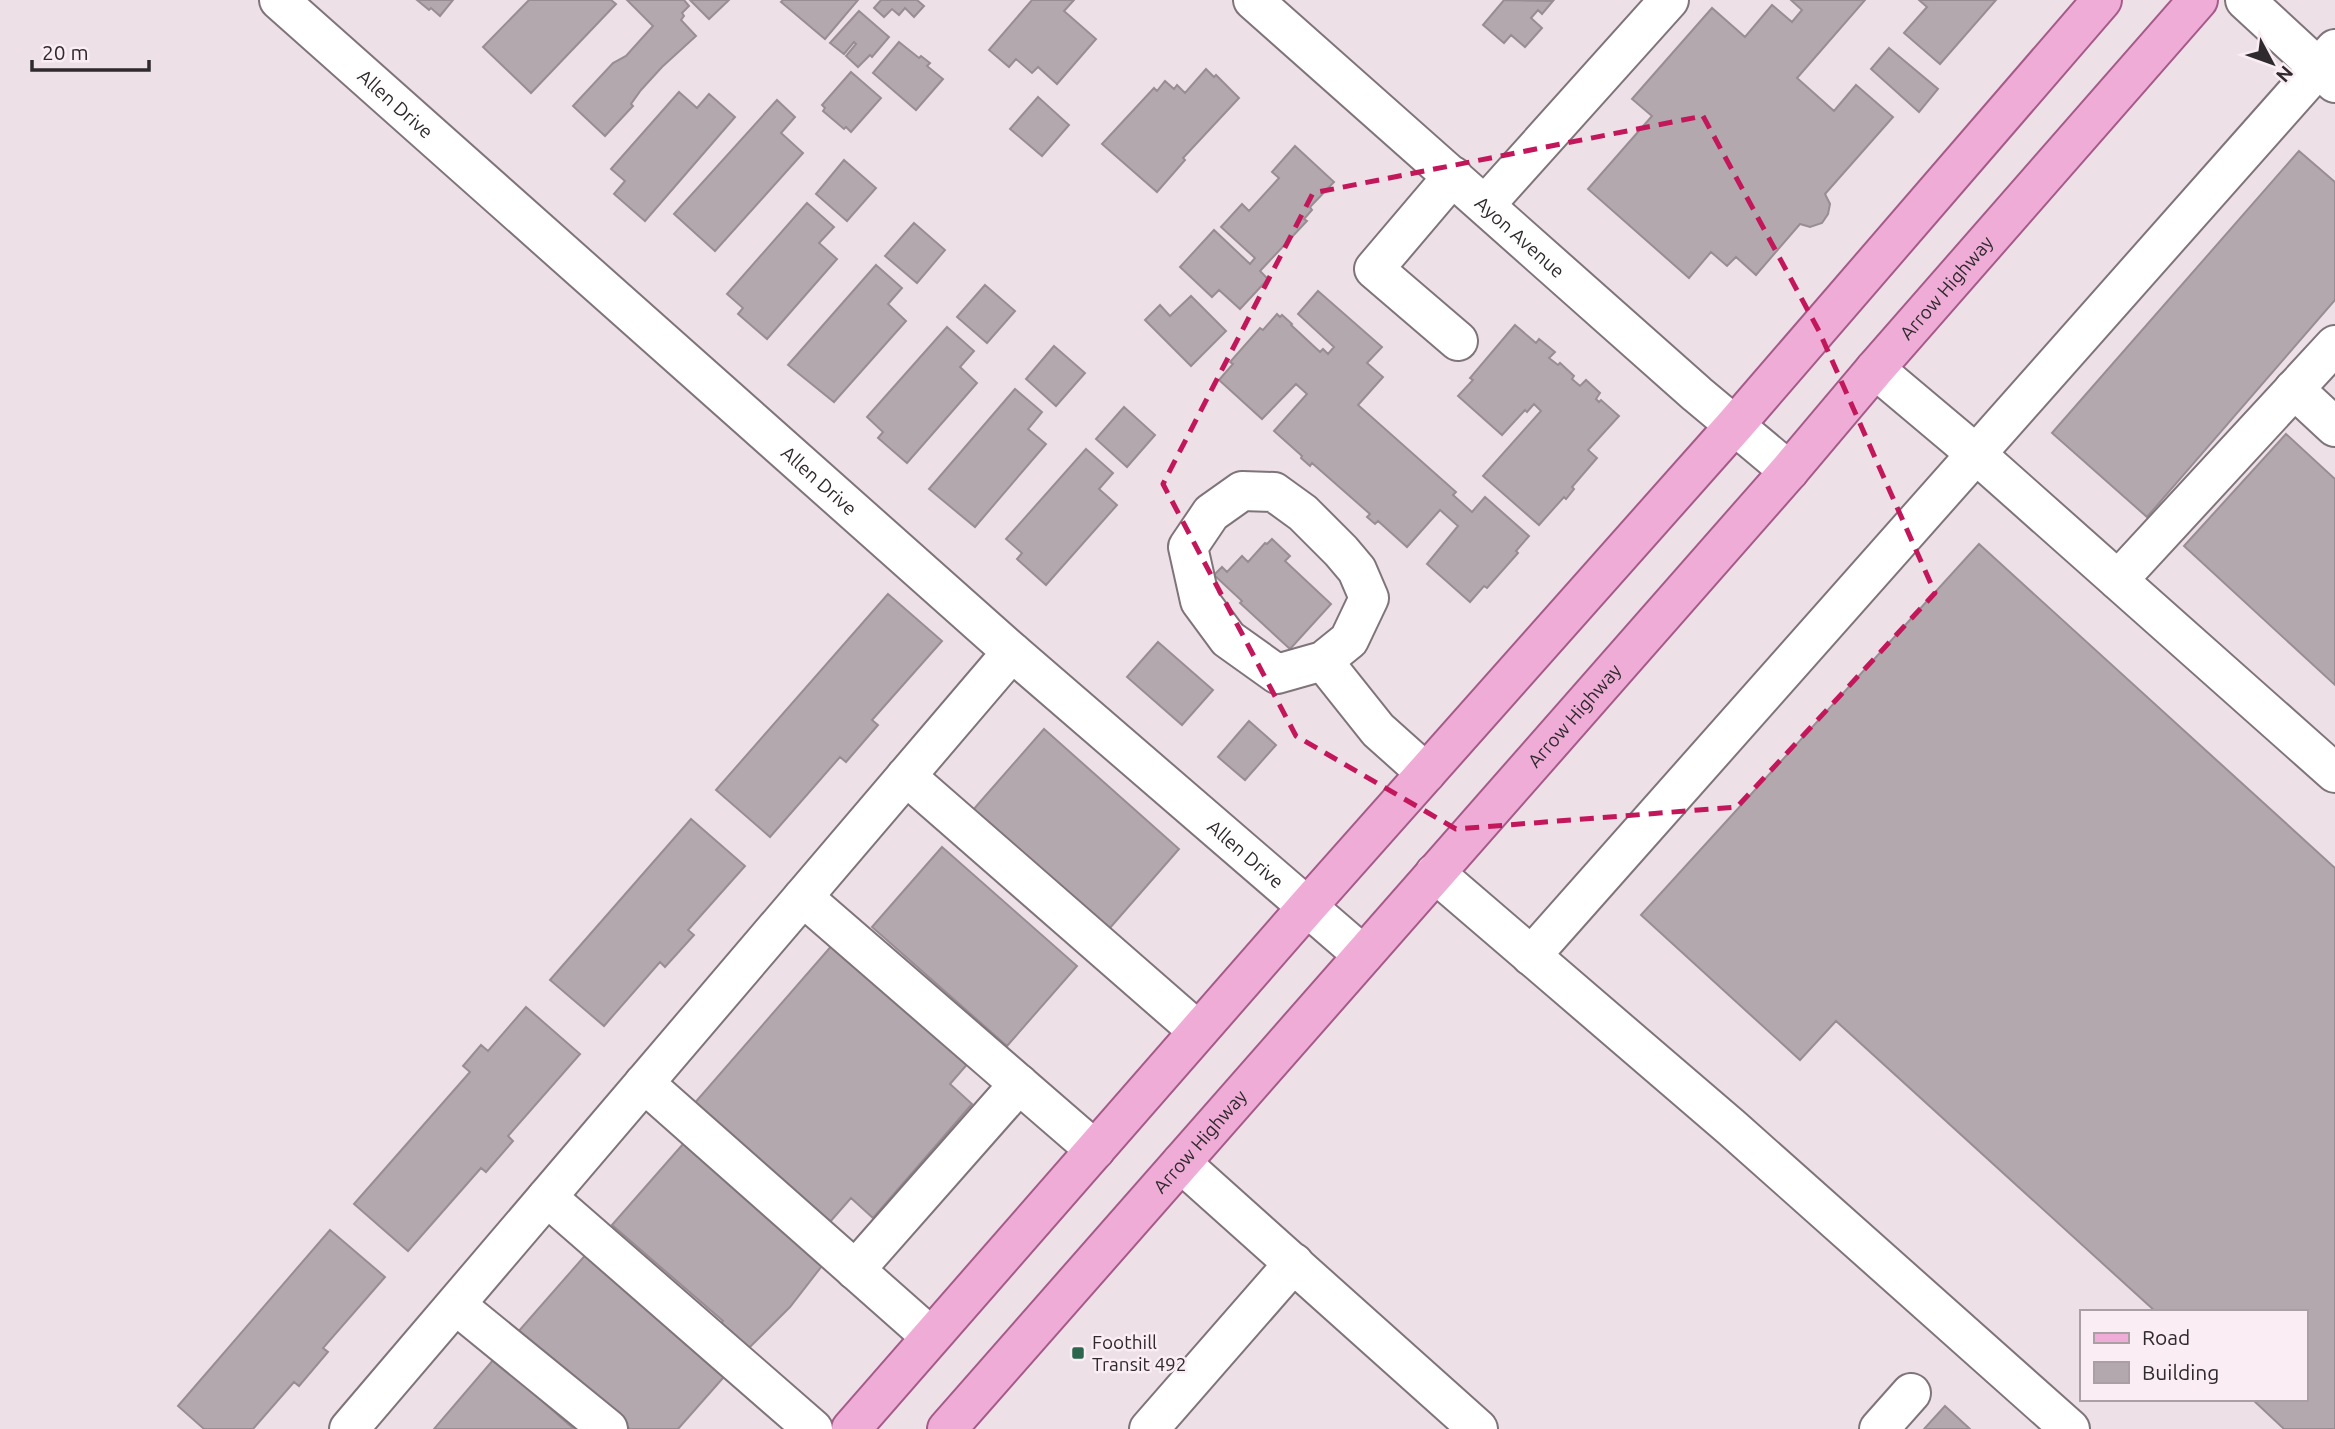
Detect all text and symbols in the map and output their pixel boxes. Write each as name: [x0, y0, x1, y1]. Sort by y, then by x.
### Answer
scale bar: [32, 28, 149, 72]
north arrow: [2237, 28, 2307, 98]
text: 20 m: [42, 40, 89, 64]
text: N: [2272, 62, 2298, 87]
street label: Allen Drive: [354, 65, 438, 143]
street label: Ayon Avenue: [1471, 192, 1569, 282]
street label: Arrow Highway: [1895, 231, 1997, 344]
street label: Allen Drive: [777, 441, 861, 520]
street label: Arrow Highway: [1523, 659, 1625, 772]
street label: Allen Drive: [1204, 815, 1288, 893]
street label: Arrow Highway: [1149, 1085, 1251, 1198]
legend: [2080, 1310, 2307, 1401]
text: Road: [2142, 1325, 2190, 1349]
place label: Foothill Transit 492: [1092, 1331, 1187, 1375]
marker: Foothill Transit 492: [1070, 1345, 1086, 1361]
text: Building: [2142, 1360, 2219, 1384]

